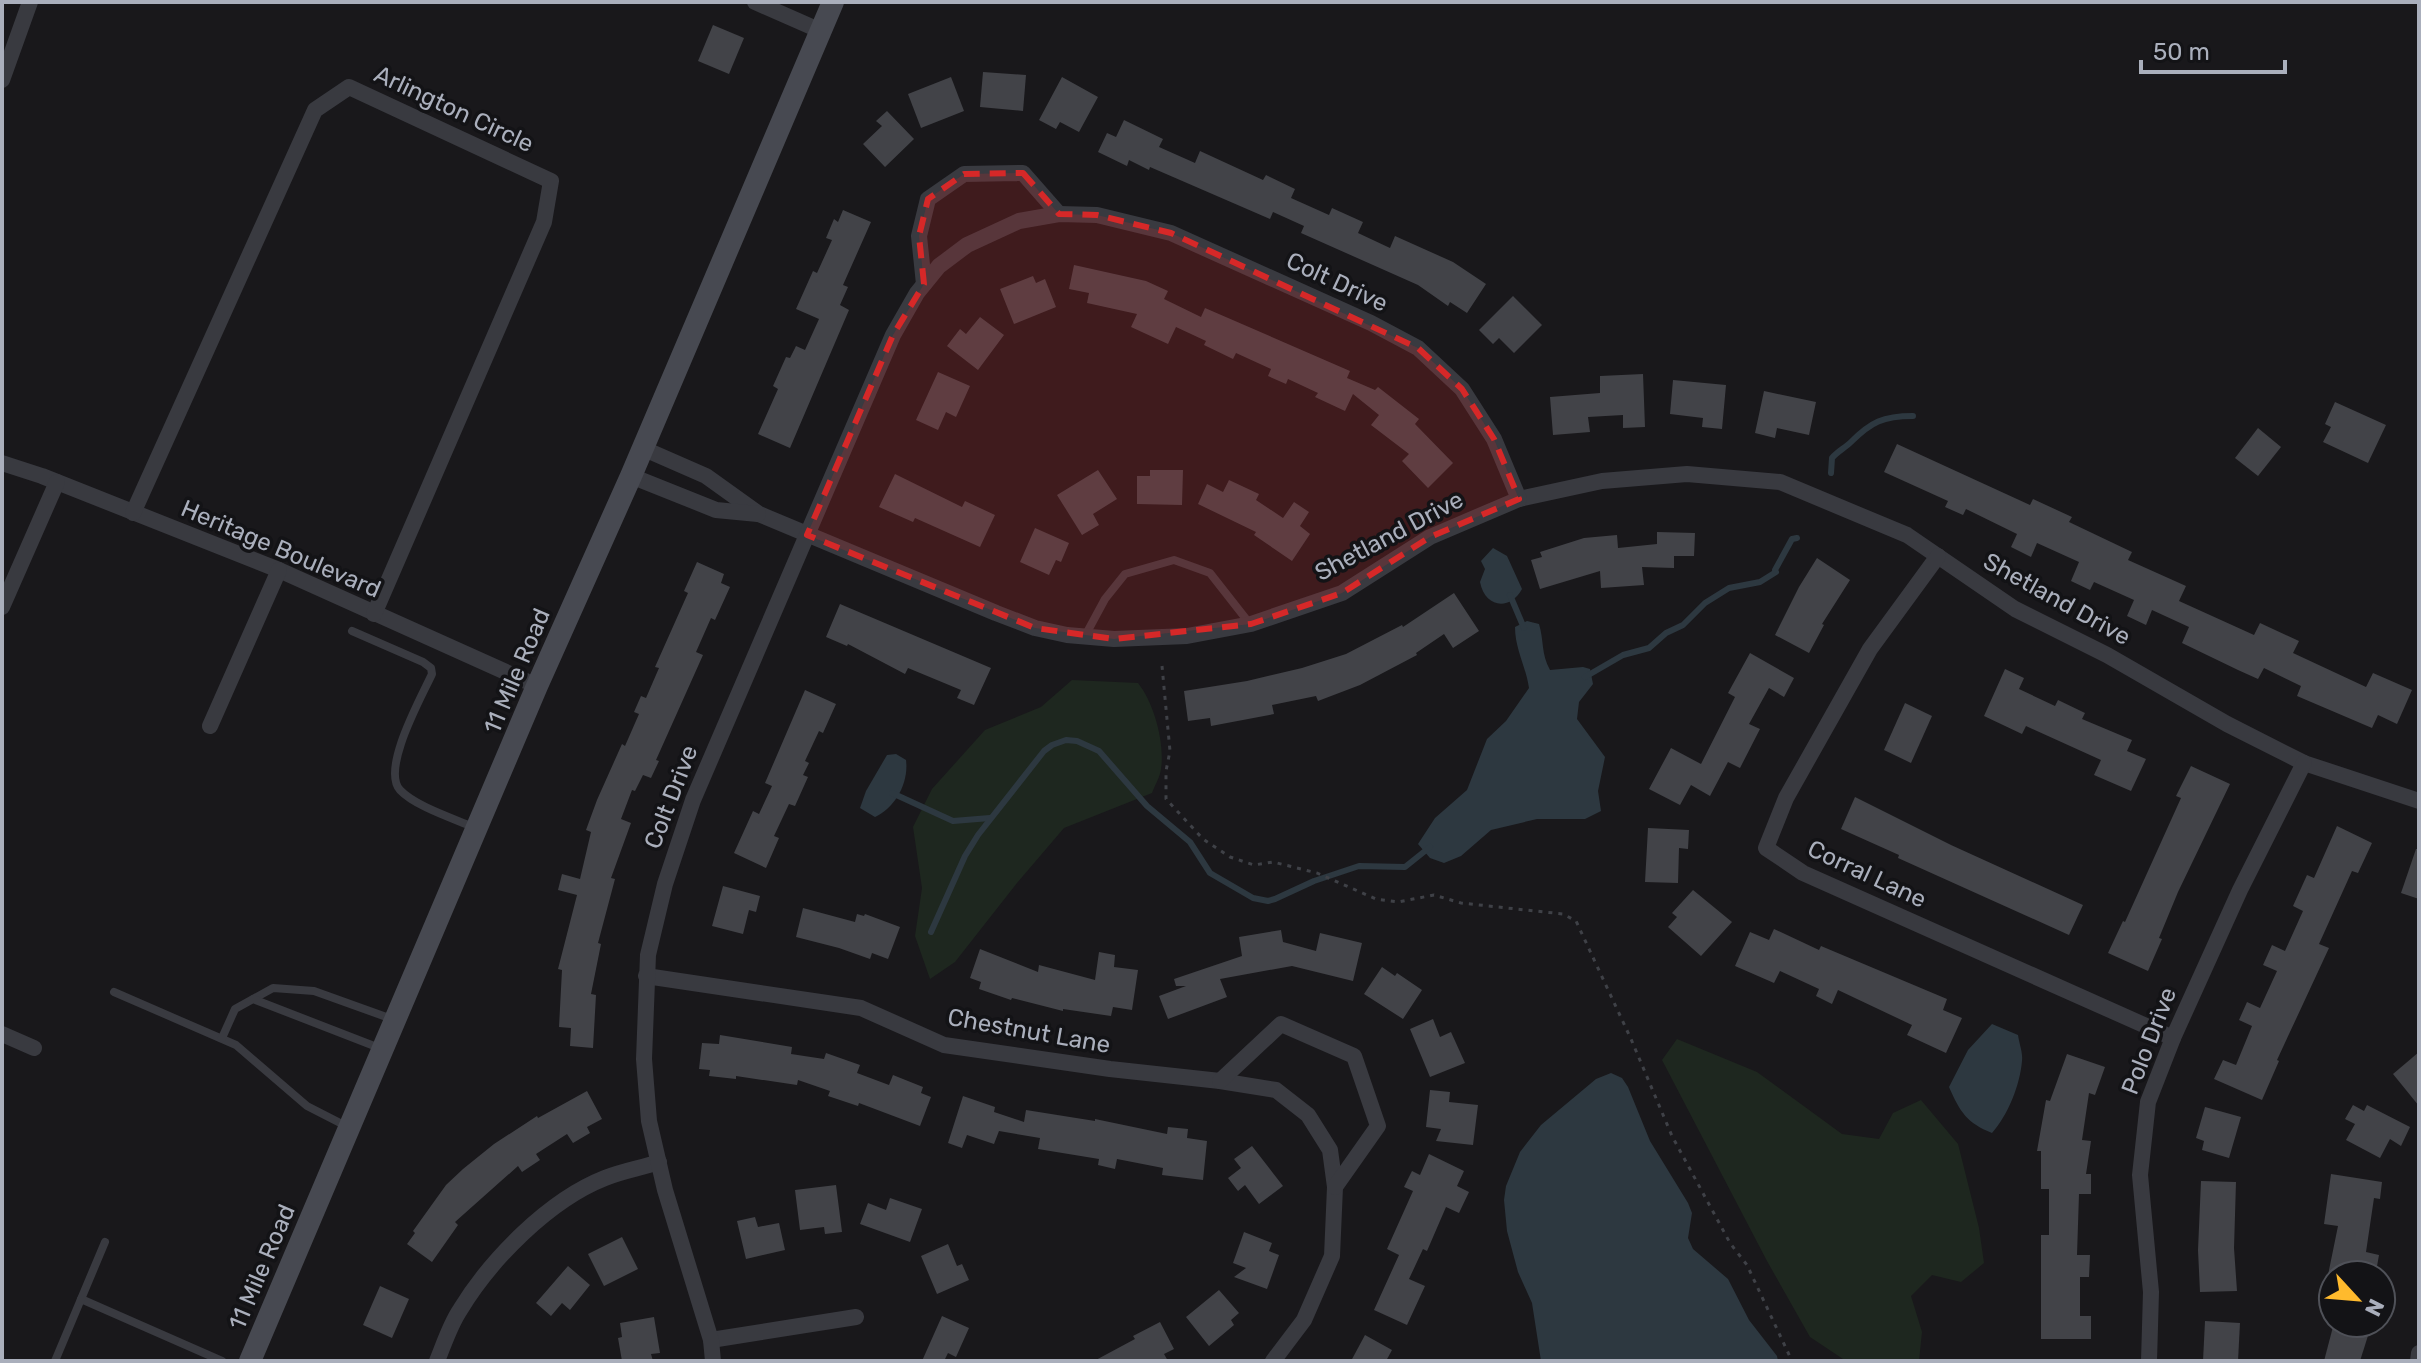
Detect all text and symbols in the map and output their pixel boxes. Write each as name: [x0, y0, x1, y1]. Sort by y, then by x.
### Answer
scale bar: [2141, 24, 2285, 74]
text: 50 m: [2153, 38, 2210, 66]
street label: Arlington Circle: [370, 60, 538, 158]
street label: Colt Drive: [1282, 246, 1392, 318]
street label: Shetland Drive: [1310, 485, 1468, 587]
street label: Heritage Boulevard: [177, 494, 385, 604]
street label: Shetland Drive: [1979, 547, 2135, 651]
street label: 11 Mile Road: [478, 604, 556, 738]
street label: Colt Drive: [638, 741, 704, 853]
street label: Corral Lane: [1803, 834, 1931, 914]
street label: Polo Drive: [2116, 984, 2182, 1098]
street label: Chestnut Lane: [945, 1003, 1113, 1059]
street label: 11 Mile Road: [223, 1200, 301, 1334]
north arrow: [2317, 1259, 2397, 1339]
text: N: [2359, 1295, 2390, 1321]

